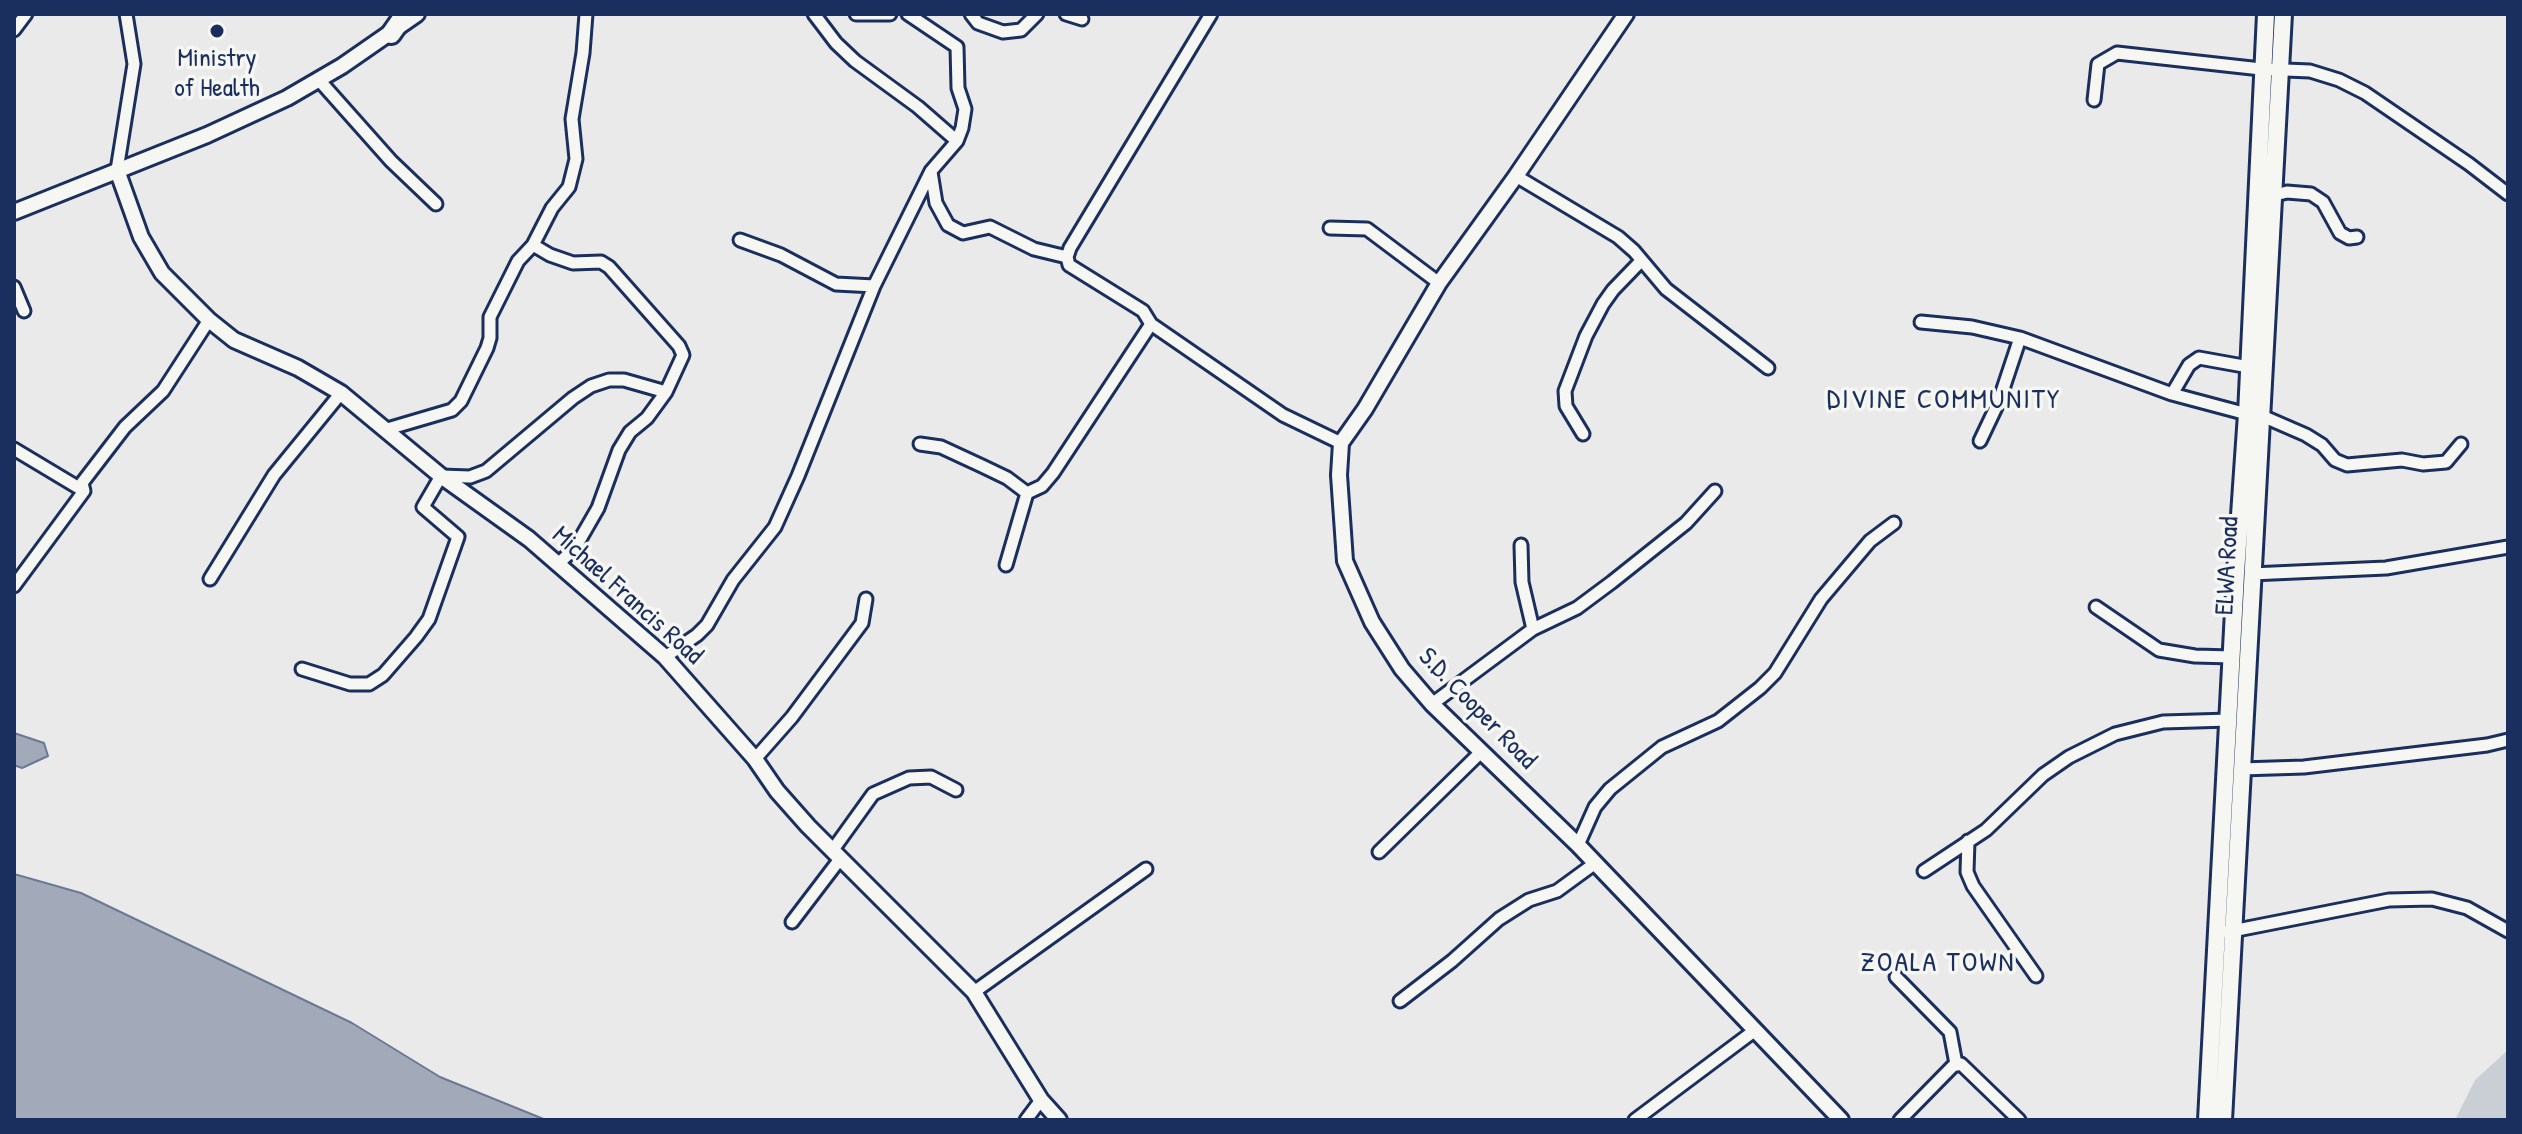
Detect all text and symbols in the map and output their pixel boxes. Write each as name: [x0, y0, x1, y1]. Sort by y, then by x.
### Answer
marker: Ministry of Health: [208, 22, 226, 40]
place label: Ministry of Health: [174, 43, 260, 104]
district label: DIVINE COMMUNITY: [1827, 384, 2061, 418]
street label: ELWA Road: [2210, 516, 2246, 616]
street label: Michael Francis Road: [545, 520, 709, 672]
street label: S.D. Cooper Road: [1411, 642, 1543, 776]
district label: ZOALA TOWN: [1861, 947, 2015, 981]

